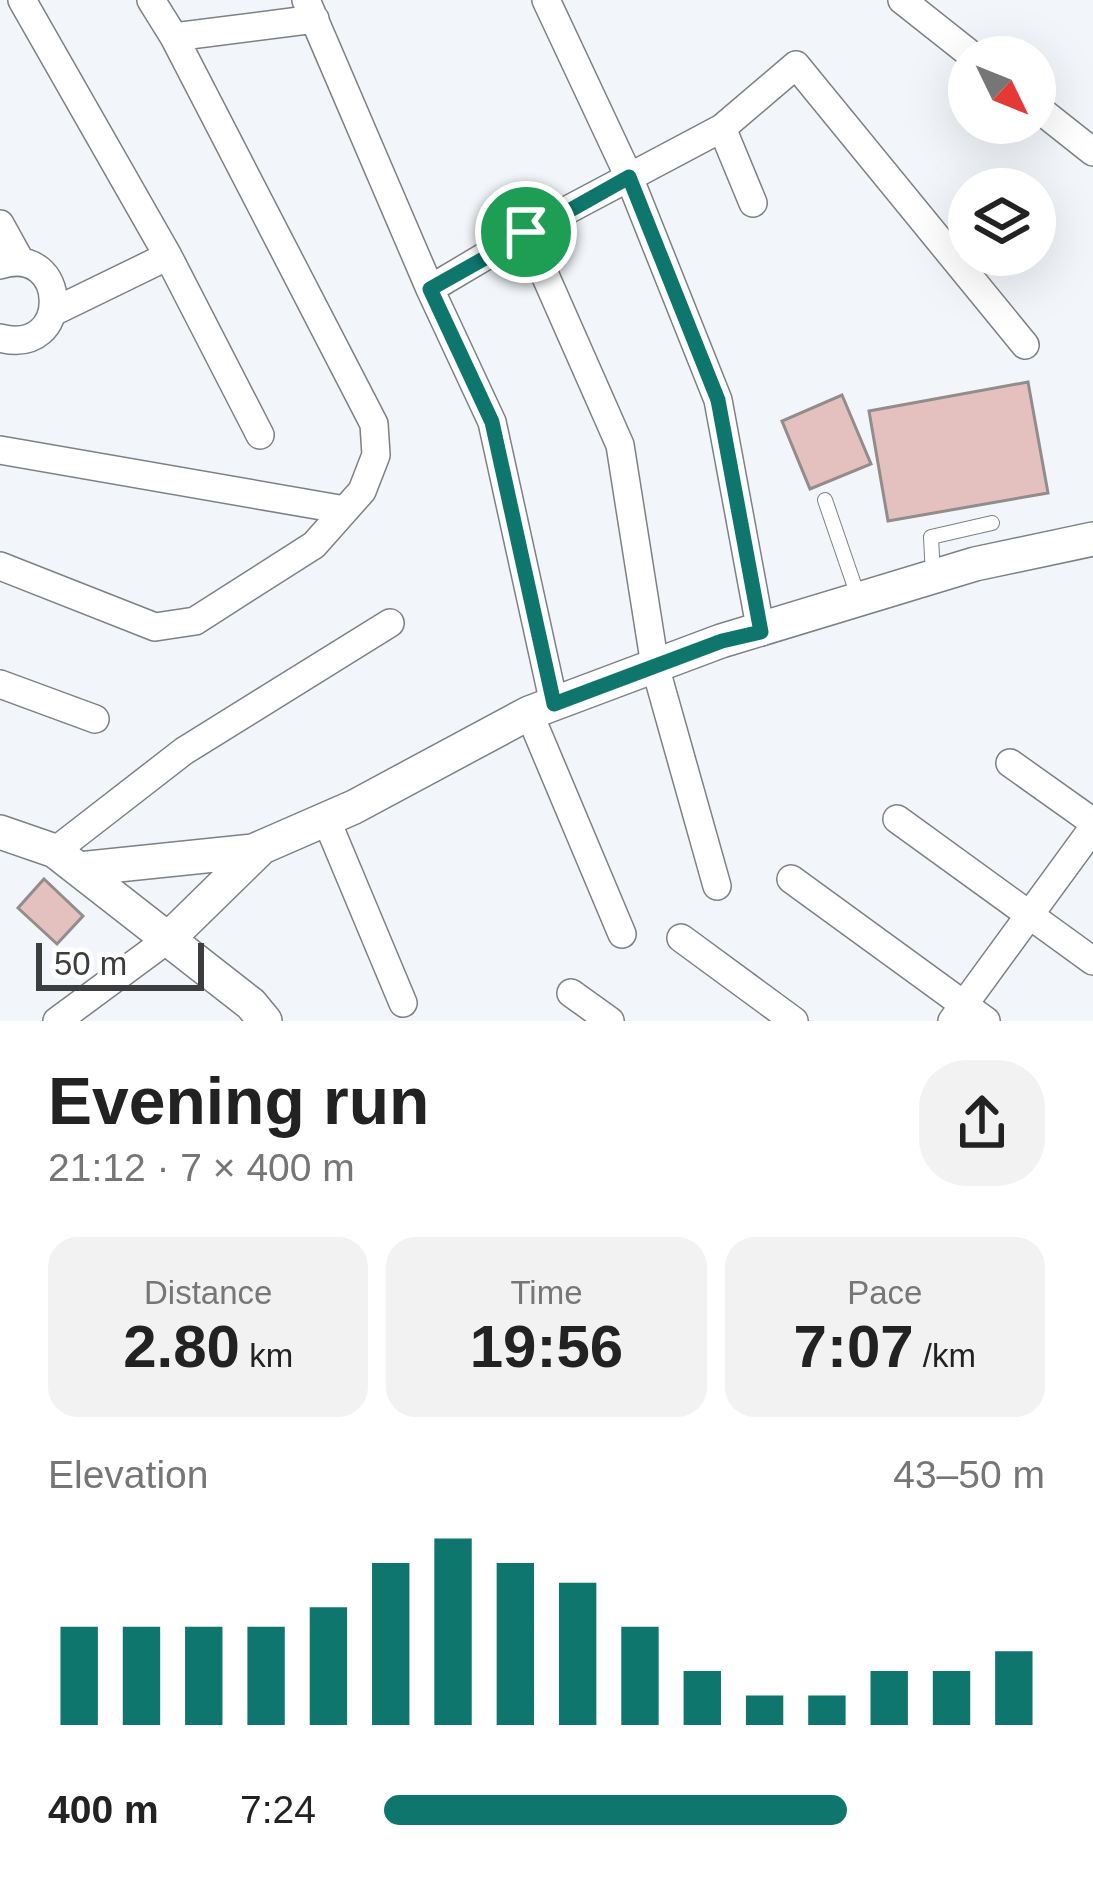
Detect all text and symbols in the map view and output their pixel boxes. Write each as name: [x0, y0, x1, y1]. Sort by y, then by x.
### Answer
north arrow: [948, 36, 1056, 144]
map controls: [948, 36, 1056, 276]
button: layers: [948, 168, 1056, 276]
pin: [475, 181, 577, 283]
icon: arrive: [493, 199, 559, 265]
scale bar: [36, 937, 204, 990]
text: 50 m: [54, 945, 127, 982]
button: share: [919, 1060, 1045, 1186]
text: Evening run: [48, 1064, 429, 1138]
text: 21:12 · 7 × 400 m: [48, 1146, 355, 1189]
text: Distance: [144, 1274, 272, 1311]
text: Time: [510, 1274, 583, 1311]
text: Pace: [847, 1274, 922, 1311]
text: 2.80: [123, 1313, 240, 1380]
text: 19:56: [470, 1313, 623, 1380]
text: 7:07: [794, 1313, 914, 1380]
text: km: [240, 1337, 293, 1374]
text: /km: [914, 1337, 976, 1374]
text: Elevation: [48, 1453, 208, 1496]
text: 43–50 m: [893, 1453, 1045, 1496]
text: 400 m: [48, 1788, 159, 1831]
text: 7:24: [240, 1788, 316, 1831]

